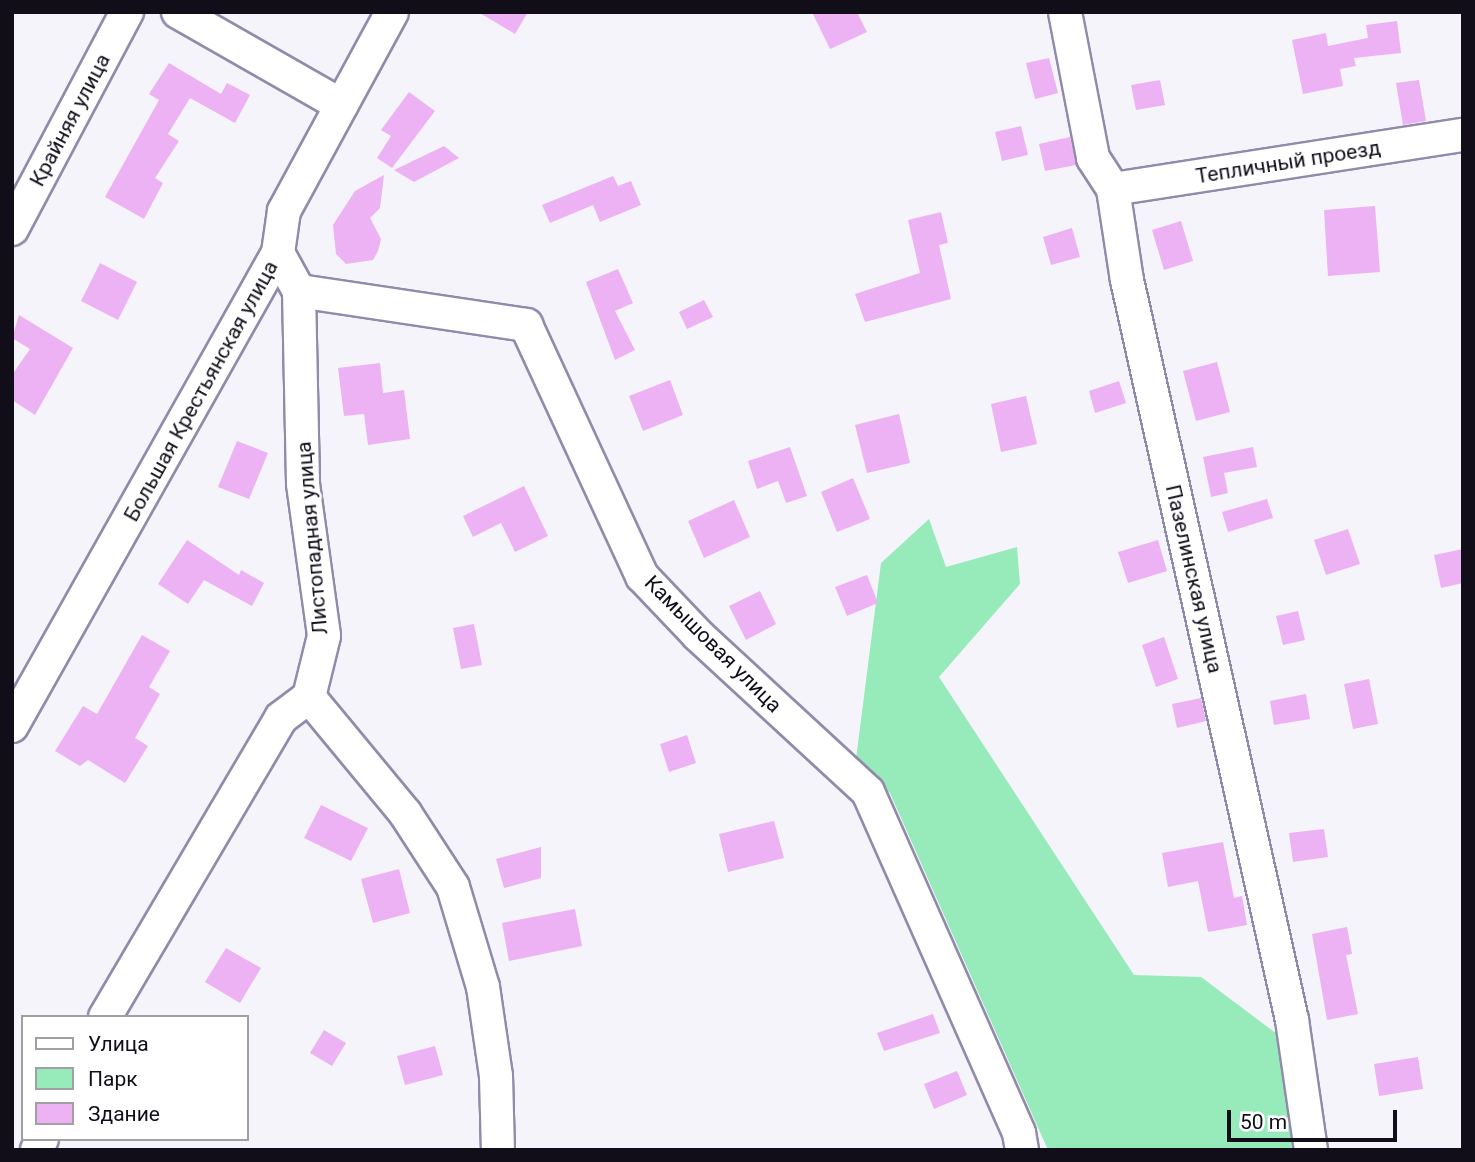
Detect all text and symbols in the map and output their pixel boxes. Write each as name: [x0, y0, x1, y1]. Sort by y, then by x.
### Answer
street label: Крайняя улица: [24, 49, 116, 191]
street label: Тепличный проезд: [1194, 135, 1382, 189]
street label: Большая Крестьянская улица: [119, 256, 283, 526]
street label: Листопадная улица: [291, 440, 333, 636]
street label: Пазелинская улица: [1160, 482, 1228, 676]
street label: Камышовая улица: [639, 570, 787, 718]
legend: [21, 1015, 248, 1141]
text: Улица: [88, 1032, 149, 1056]
text: Парк: [88, 1067, 138, 1091]
scale bar: [1230, 1096, 1400, 1140]
text: Здание: [88, 1102, 160, 1126]
text: 50 m: [1240, 1110, 1287, 1134]

